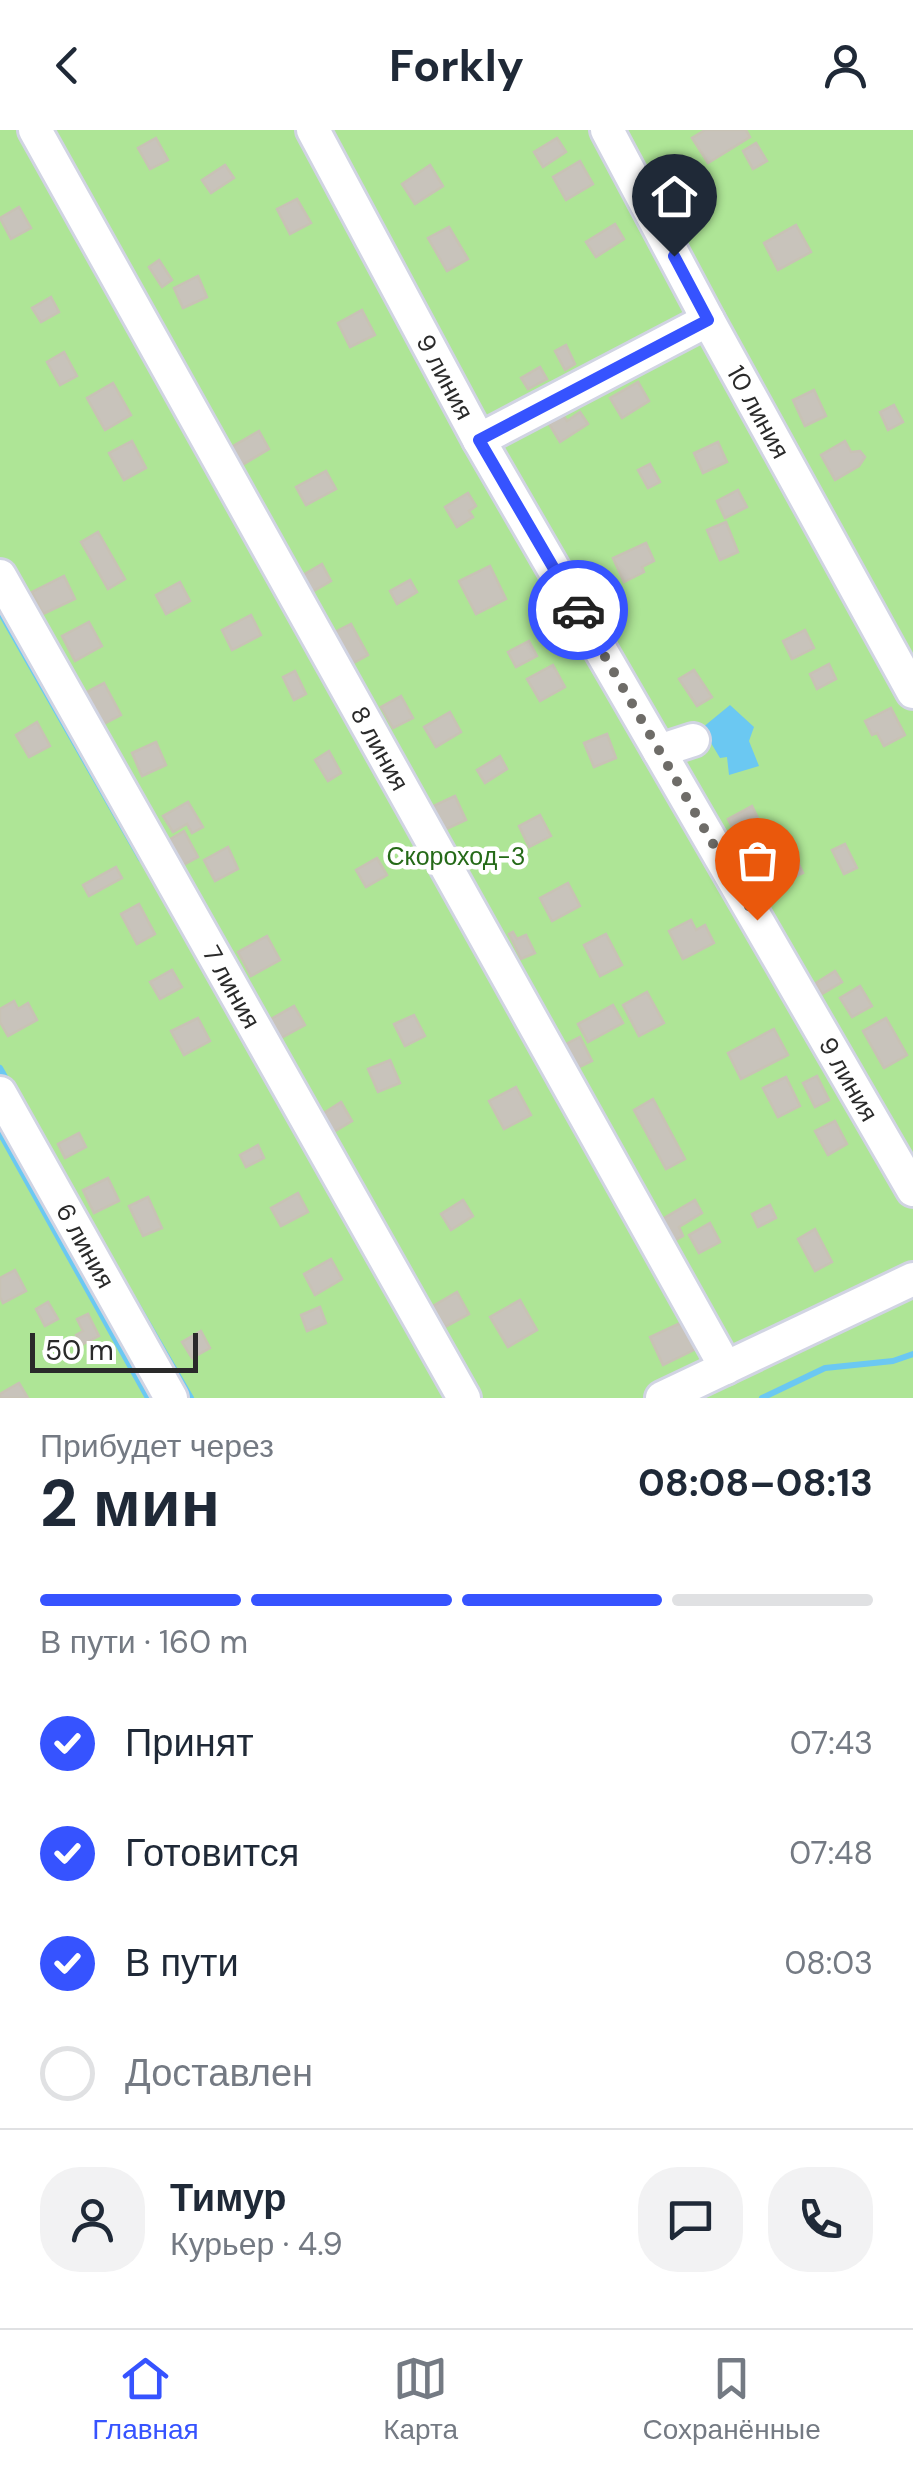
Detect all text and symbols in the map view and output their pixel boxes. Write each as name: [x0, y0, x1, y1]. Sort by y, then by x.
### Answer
text: Forkly: [389, 36, 524, 95]
icon: back: [40, 38, 95, 93]
icon: person: [818, 38, 873, 93]
pin: [632, 154, 717, 257]
icon: home: [647, 169, 702, 224]
street label: 9 линия: [409, 328, 481, 425]
street label: 10 линия: [720, 359, 798, 464]
courier: [528, 560, 628, 660]
icon: car: [551, 583, 606, 638]
street label: 8 линия: [343, 700, 417, 796]
pin: [715, 818, 800, 921]
icon: bag: [730, 833, 785, 888]
park label: Скороход-3: [386, 840, 526, 873]
street label: 7 линия: [196, 940, 268, 1034]
street label: 9 линия: [811, 1031, 886, 1127]
street label: 6 линия: [49, 1197, 123, 1294]
scale bar: [30, 1328, 198, 1372]
text: 50 m: [45, 1332, 114, 1369]
text: Прибудет через: [40, 1425, 274, 1467]
text: 08:08–08:13: [638, 1458, 873, 1508]
text: 2 мин: [40, 1462, 220, 1546]
text: В пути · 160 m: [40, 1621, 248, 1663]
icon: check: [40, 1716, 95, 1771]
text: Принят: [125, 1718, 254, 1768]
text: 07:43: [790, 1722, 873, 1764]
icon: check: [40, 1826, 95, 1881]
text: Готовится: [125, 1828, 299, 1878]
text: 07:48: [789, 1832, 873, 1874]
icon: check: [40, 1936, 95, 1991]
text: В пути: [125, 1938, 239, 1988]
text: 08:03: [784, 1942, 873, 1984]
text: Доставлен: [125, 2048, 313, 2098]
button: person: [40, 2167, 145, 2272]
button: chat: [638, 2167, 743, 2272]
button: phone: [768, 2167, 873, 2272]
text: Тимур: [170, 2173, 287, 2223]
text: Курьер · 4.9: [170, 2223, 343, 2265]
tab: Главная: [92, 2351, 199, 2448]
tab: Карта: [383, 2351, 458, 2448]
tab: Сохранённые: [643, 2351, 821, 2448]

